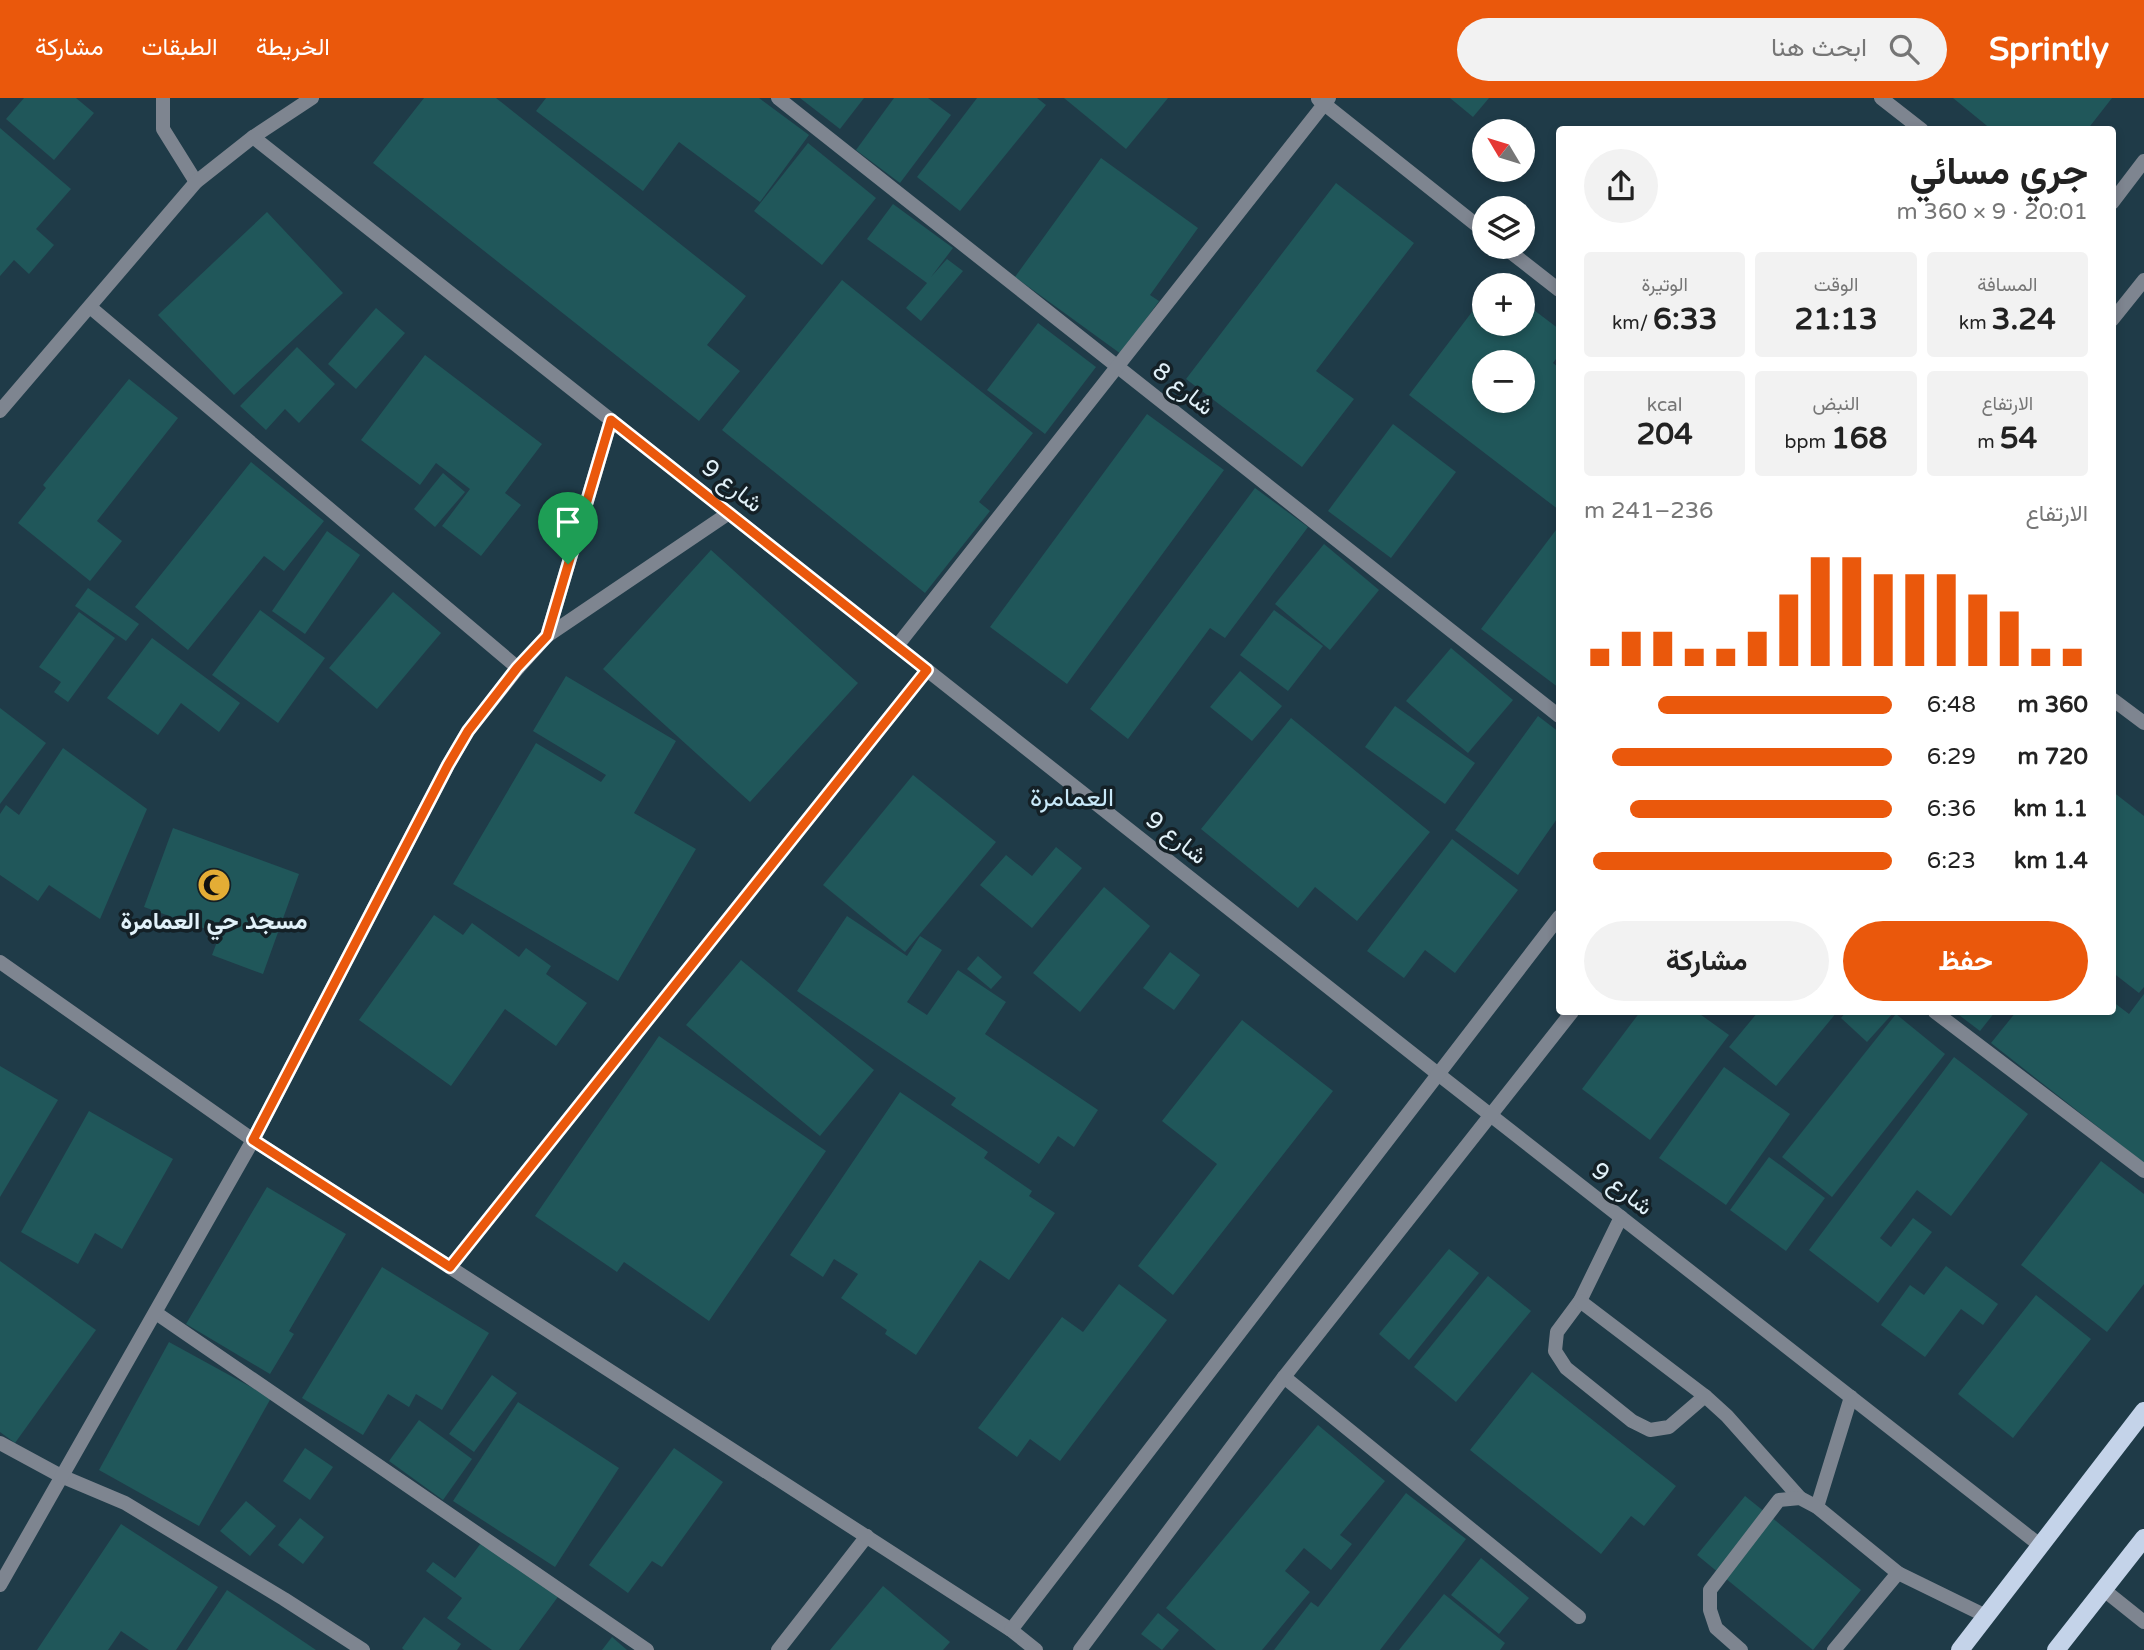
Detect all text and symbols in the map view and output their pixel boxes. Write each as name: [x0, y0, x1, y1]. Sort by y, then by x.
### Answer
search box: [1457, 18, 1947, 81]
icon: search: [1885, 30, 1923, 68]
text: Sprintly: [1989, 30, 2109, 69]
text: ابحث هنا: [1771, 32, 1867, 63]
text: مشاركة: [35, 33, 103, 62]
text: الطبقات: [141, 33, 218, 62]
text: الخريطة: [256, 33, 330, 62]
north arrow: [1472, 119, 1535, 182]
map controls: [1472, 119, 1535, 413]
button: share: [1584, 149, 1658, 223]
text: جري مسائي: [1910, 149, 2088, 195]
button: layers: [1472, 196, 1535, 259]
text: 20:01 · 9 × 360 m: [1896, 198, 2088, 226]
button: +: [1472, 273, 1535, 336]
text: الوتيرة: [1641, 274, 1688, 296]
text: الوقت: [1814, 274, 1858, 296]
text: المسافة: [1977, 274, 2038, 296]
text: 6:33: [1653, 301, 1717, 338]
text: 21:13: [1794, 301, 1878, 338]
text: 3.24: [1992, 301, 2056, 338]
text: /km: [1612, 312, 1653, 334]
text: km: [1959, 312, 1992, 334]
button: −: [1472, 350, 1535, 413]
street label: شارع 8: [1146, 356, 1219, 423]
text: النبض: [1813, 393, 1860, 415]
text: الارتفاع: [1982, 393, 2033, 415]
text: kcal: [1647, 394, 1683, 416]
text: 204: [1636, 416, 1693, 453]
text: 168: [1831, 420, 1887, 457]
text: 54: [2000, 420, 2037, 457]
text: bpm: [1785, 431, 1831, 453]
text: m: [1977, 431, 2000, 453]
street label: شارع 9: [695, 453, 768, 520]
pin: [538, 492, 598, 564]
text: 236–241 m: [1584, 497, 1714, 525]
text: الارتفاع: [2026, 500, 2088, 528]
icon: arrive: [549, 503, 587, 541]
text: 6:48: [1927, 691, 1976, 719]
text: 360 m: [2018, 691, 2088, 719]
text: 6:29: [1927, 743, 1976, 771]
text: 720 m: [2018, 743, 2088, 771]
district label: العمامرة: [1030, 782, 1114, 813]
text: 6:36: [1927, 795, 1976, 823]
text: 1.1 km: [2013, 795, 2088, 823]
street label: شارع 9: [1139, 805, 1212, 872]
text: 6:23: [1927, 847, 1976, 875]
text: 1.4 km: [2014, 847, 2088, 875]
mosque icon: مسجد حي العمامرة: [195, 866, 233, 904]
place label: مسجد حي العمامرة: [120, 907, 308, 941]
button: مشاركة: [1584, 921, 1829, 1001]
button: حفظ: [1843, 921, 2088, 1001]
street label: شارع 9: [1585, 1156, 1658, 1223]

